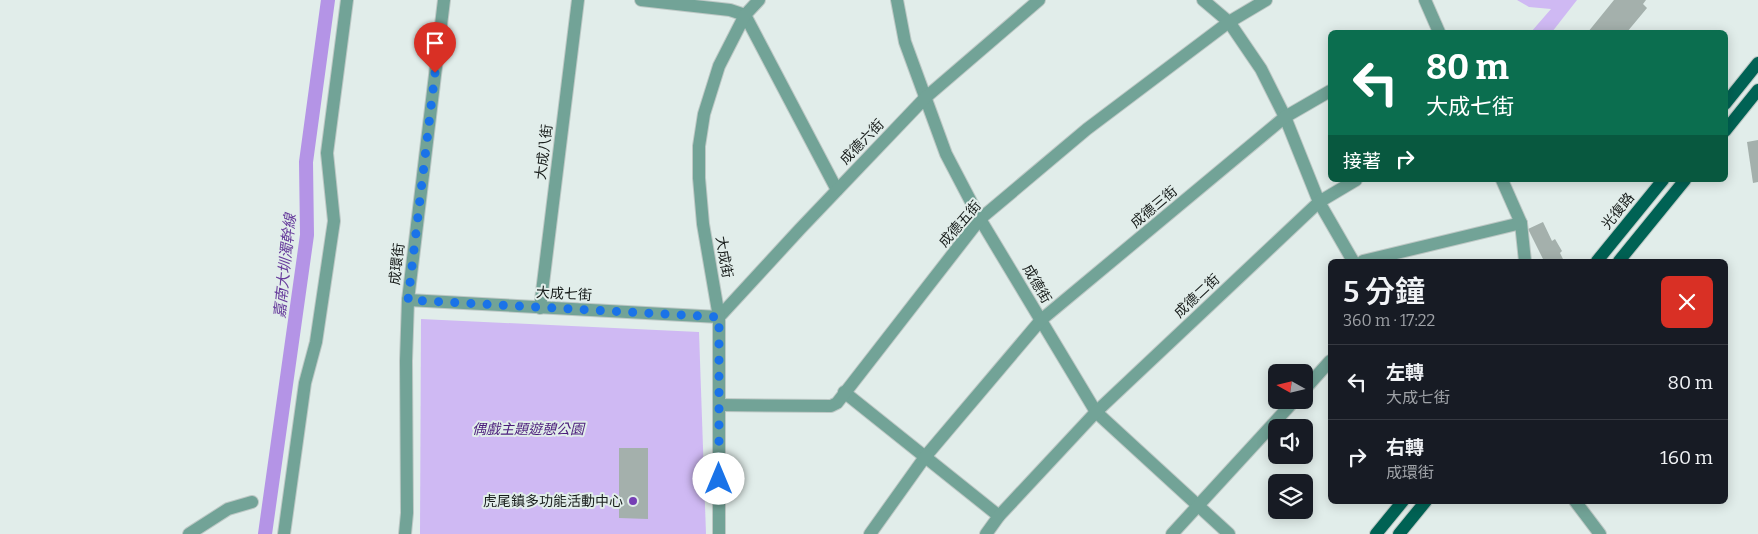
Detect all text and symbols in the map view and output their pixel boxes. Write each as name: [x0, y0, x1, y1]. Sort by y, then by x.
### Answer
pin: [414, 22, 456, 73]
icon: arrive: [421, 29, 449, 57]
text: 80 m: [1426, 46, 1509, 88]
icon: left: [1343, 50, 1408, 115]
text: 大成七街: [1426, 93, 1514, 120]
street label: 成德六街: [836, 116, 888, 168]
street label: 大成八街: [532, 123, 556, 181]
icon: right: [1391, 145, 1419, 173]
text: 接著: [1343, 150, 1381, 173]
street label: 成德三街: [1127, 182, 1181, 232]
street label: 光復路: [1598, 189, 1638, 233]
street label: 成德五街: [935, 197, 985, 251]
water label: 嘉南大圳濁幹線: [271, 211, 300, 319]
street label: 大成街: [712, 235, 736, 279]
street label: 成環街: [386, 242, 408, 286]
street label: 成德街: [1019, 262, 1055, 306]
street label: 成德二街: [1171, 271, 1223, 321]
text: 5 分鐘: [1343, 274, 1425, 310]
button: close: [1661, 276, 1713, 328]
street label: 大成七街: [536, 284, 592, 304]
text: 360 m · 17:22: [1343, 311, 1435, 330]
text: 左轉: [1386, 361, 1424, 384]
north arrow: [1268, 364, 1312, 409]
map controls: [1268, 364, 1313, 519]
icon: left: [1343, 368, 1371, 396]
text: 80 m: [1667, 371, 1713, 394]
text: 大成七街: [1386, 388, 1450, 407]
button: sound: [1268, 419, 1313, 464]
park label: 偶戲主題遊憩公園: [472, 421, 586, 438]
text: 右轉: [1386, 436, 1424, 459]
icon: right: [1343, 443, 1371, 471]
text: 160 m: [1660, 446, 1713, 469]
position arrow: [692, 452, 744, 504]
text: 成環街: [1386, 463, 1434, 482]
button: layers: [1268, 474, 1313, 519]
place label: 虎尾鎮多功能活動中心: [483, 493, 623, 510]
marker: 虎尾鎮多功能活動中心: [627, 495, 639, 507]

